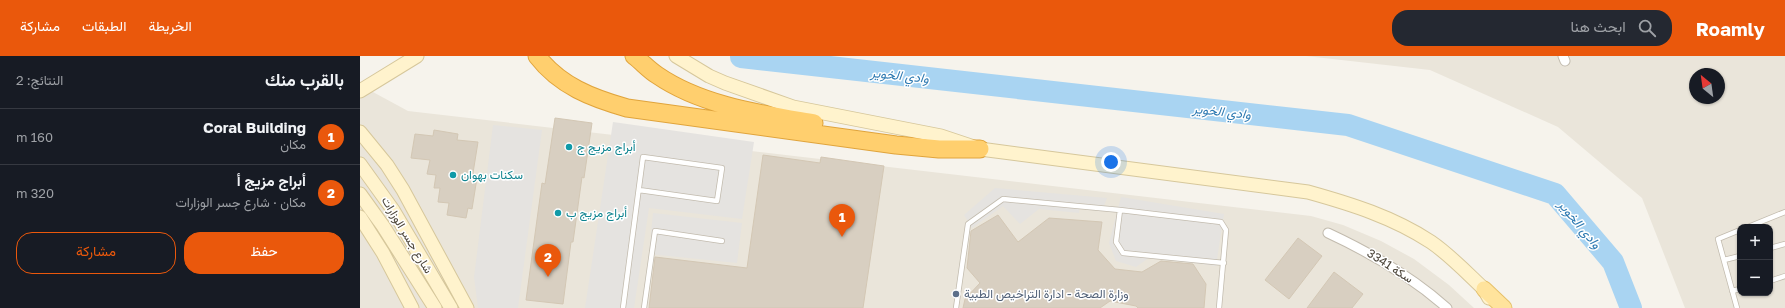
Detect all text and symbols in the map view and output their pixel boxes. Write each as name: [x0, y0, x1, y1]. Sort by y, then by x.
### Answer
search box: [1392, 10, 1672, 46]
text: مشاركة: [20, 17, 60, 34]
text: الطبقات: [82, 17, 126, 34]
text: الخريطة: [148, 17, 192, 34]
text: ابحث هنا: [1570, 17, 1626, 35]
icon: search: [1636, 17, 1658, 39]
text: Roamly: [1696, 17, 1765, 40]
water label: وادي الخوير: [869, 64, 930, 89]
north arrow: [1689, 68, 1725, 104]
text: بالقرب منك: [265, 69, 344, 90]
text: النتائج: 2: [16, 72, 63, 88]
water label: وادي الخوير: [1191, 100, 1252, 125]
text: Coral Building: [203, 118, 306, 136]
text: 160 m: [16, 129, 53, 145]
text: 1: [328, 129, 334, 145]
text: مكان: [280, 136, 306, 152]
place label: أبراج مزيج ج: [577, 139, 636, 156]
marker: أبراج مزيج ج: [564, 142, 574, 152]
your location: [1101, 152, 1121, 172]
place label: سكنات بهوان: [461, 167, 523, 183]
marker: سكنات بهوان: [448, 170, 458, 180]
text: أبراج مزيج أ: [237, 171, 306, 189]
text: 320 m: [16, 185, 54, 201]
text: 2: [327, 185, 335, 201]
text: مكان · شارع جسر الوزارات: [175, 194, 306, 210]
street label: شارع جسر الوزارات: [377, 194, 436, 277]
water label: وادي الخوير: [1552, 196, 1605, 254]
pin: 1: [829, 204, 855, 237]
place label: أبراج مزيج ب: [566, 205, 627, 222]
marker: أبراج مزيج ب: [553, 208, 563, 218]
map controls: [1737, 224, 1773, 296]
button: +: [1737, 224, 1773, 260]
button: مشاركة: [16, 232, 176, 274]
button: حفظ: [184, 232, 344, 274]
pin: 2: [535, 244, 561, 277]
street label: سكة 3341: [1364, 245, 1416, 286]
button: −: [1737, 260, 1773, 296]
place label: وزارة الصحة - ادارة التراخيص الطبية: [964, 286, 1129, 302]
marker: وزارة الصحة - ادارة التراخيص الطبية: [951, 289, 961, 299]

